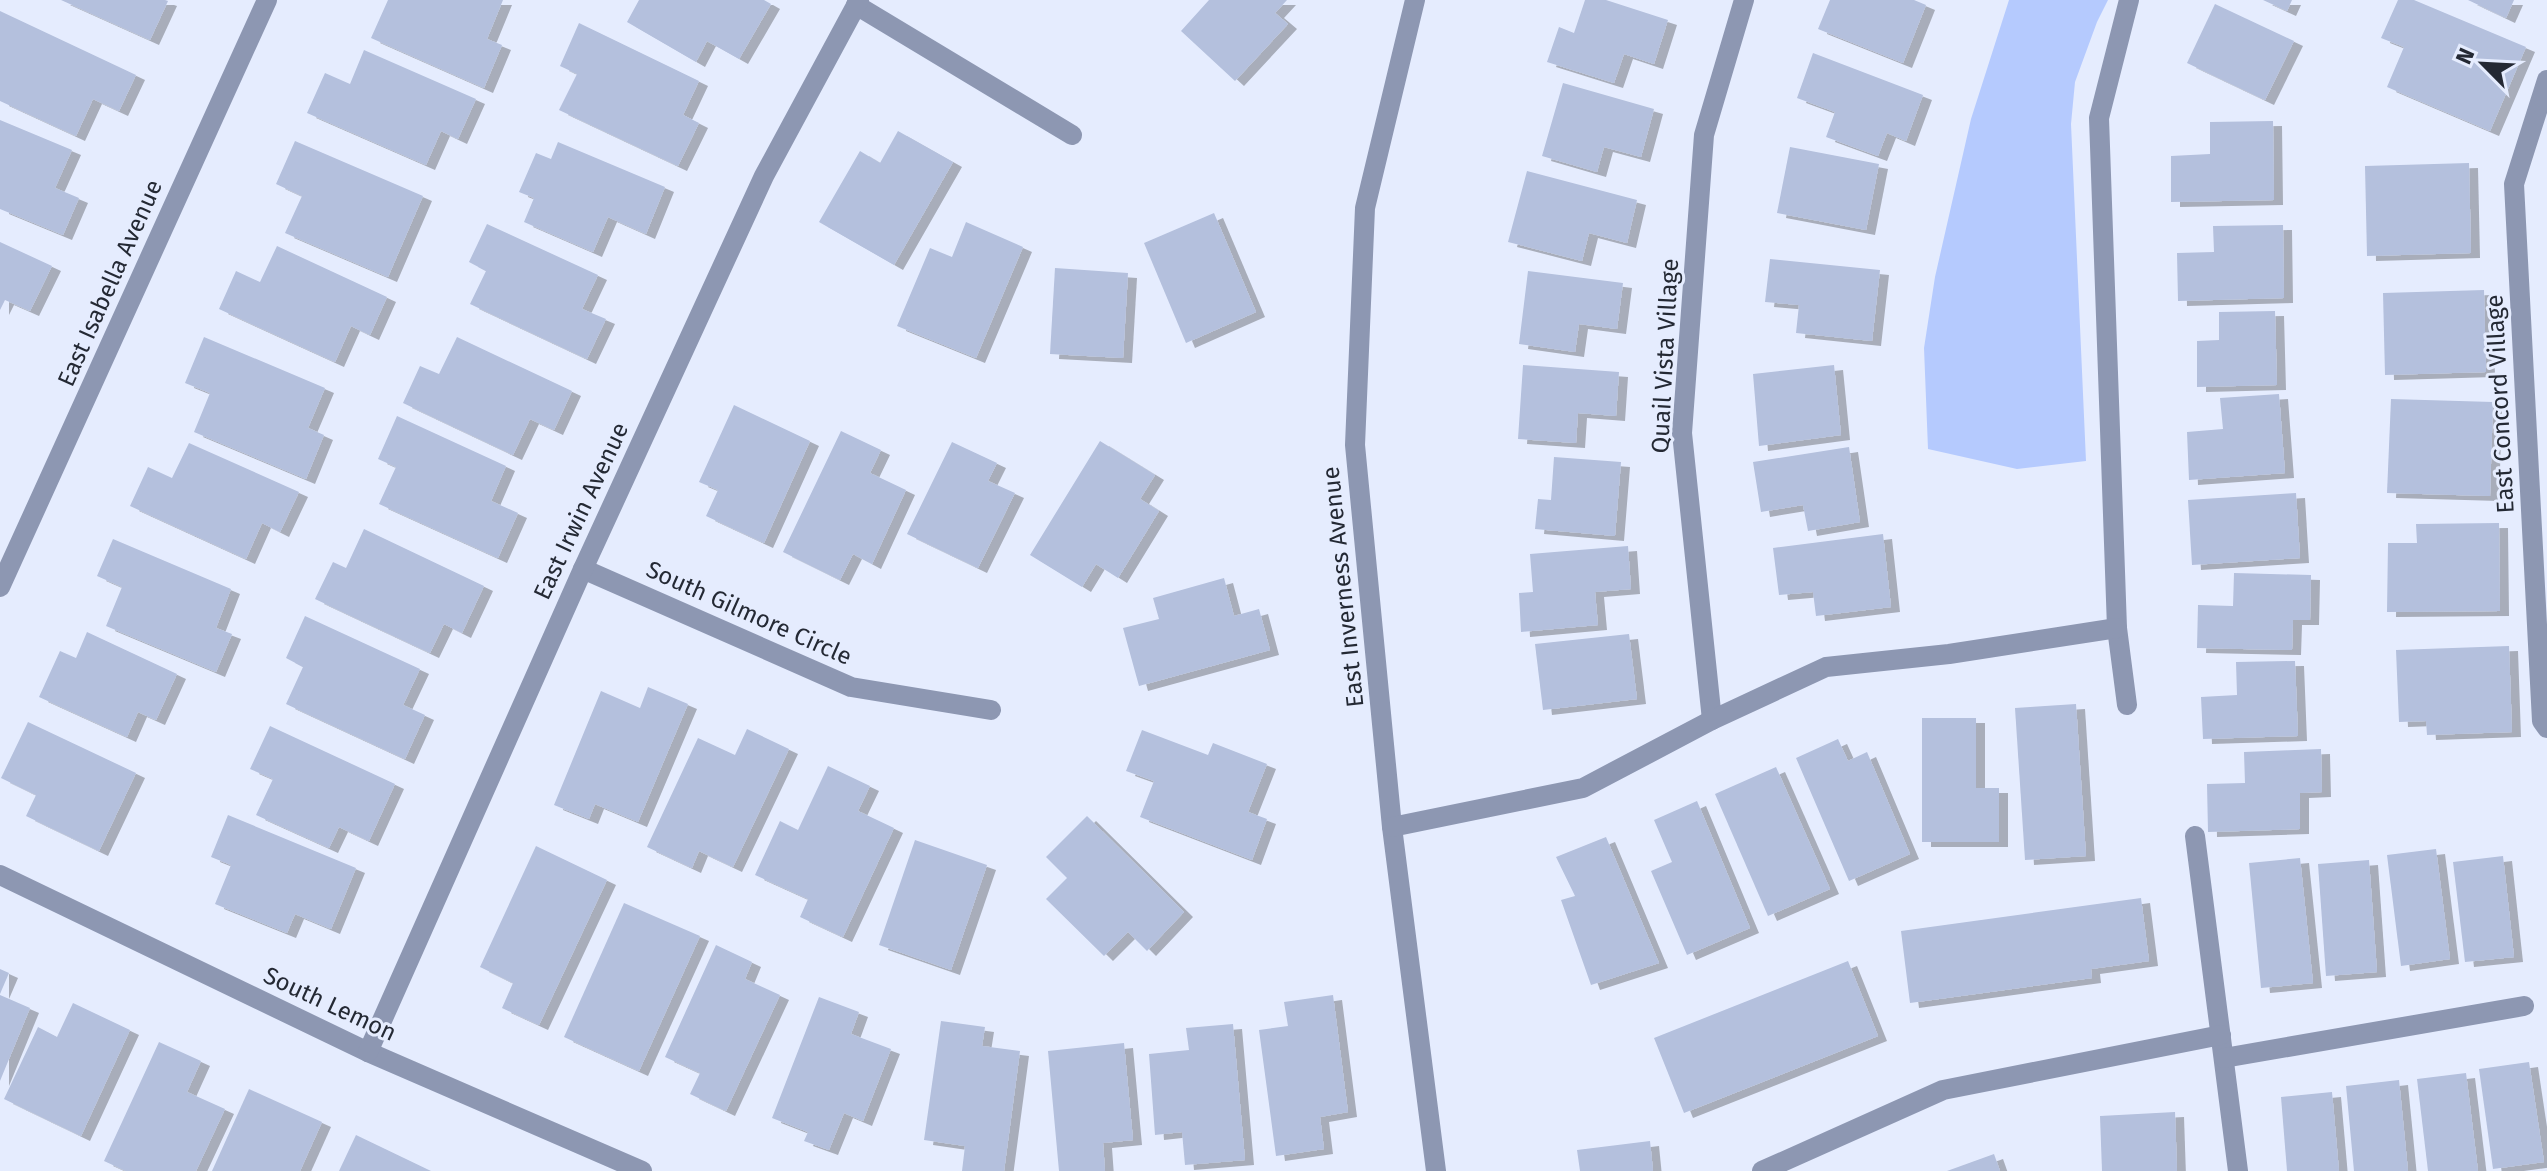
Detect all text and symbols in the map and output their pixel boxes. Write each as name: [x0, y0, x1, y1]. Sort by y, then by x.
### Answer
north arrow: [2443, 24, 2523, 104]
text: N: [2450, 44, 2480, 68]
street label: East Isabella Avenue: [52, 175, 168, 391]
street label: Quail Vista Village: [1646, 258, 1684, 454]
street label: East Concord Village: [2480, 294, 2520, 514]
street label: East Irwin Avenue: [528, 418, 634, 604]
street label: East Inverness Avenue: [1316, 465, 1370, 709]
street label: South Gilmore Circle: [642, 555, 856, 671]
street label: South Lemon: [259, 961, 401, 1047]

